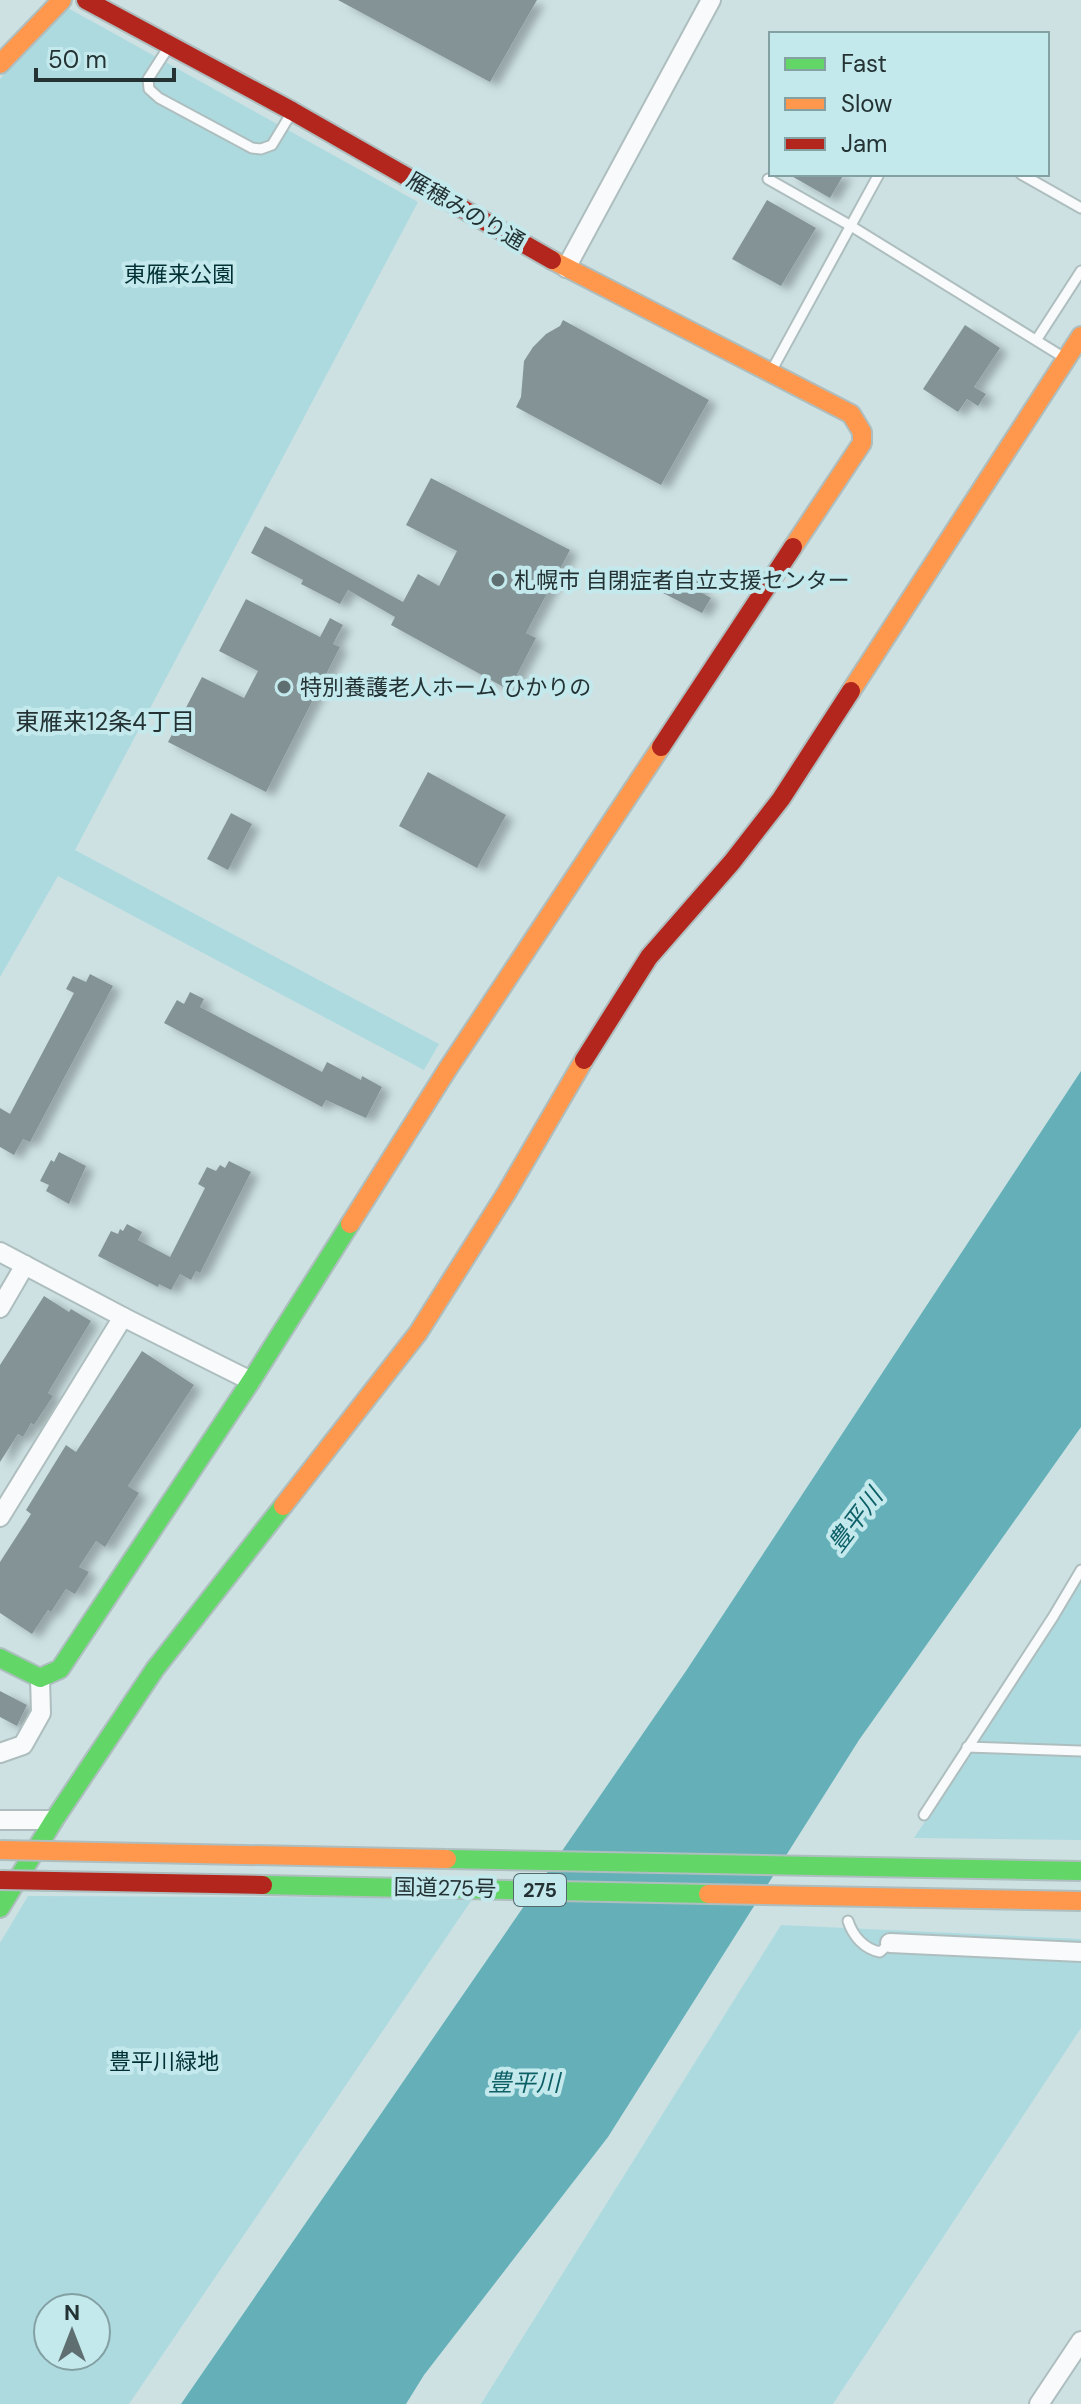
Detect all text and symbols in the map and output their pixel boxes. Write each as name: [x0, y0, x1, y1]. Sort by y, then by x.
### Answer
scale bar: [36, 32, 174, 82]
legend: [769, 32, 1049, 176]
text: 50 m: [48, 44, 107, 75]
text: Fast: [841, 48, 887, 79]
text: Slow: [841, 88, 892, 119]
text: Jam: [841, 128, 887, 159]
street label: 雁穂みのり通: [402, 165, 530, 257]
park label: 東雁来公園: [124, 260, 234, 289]
place label: 札幌市 自閉症者自立支援センター: [514, 566, 850, 595]
marker: 札幌市 自閉症者自立支援センター: [489, 571, 507, 589]
place label: 特別養護老人ホーム ひかりの: [300, 673, 591, 702]
marker: 特別養護老人ホーム ひかりの: [275, 678, 293, 696]
district label: 東雁来12条4丁目: [15, 706, 195, 737]
water label: 豊平川: [821, 1480, 891, 1558]
street label: 国道275号: [393, 1873, 497, 1903]
road number: 275: [514, 1874, 566, 1906]
park label: 豊平川緑地: [109, 2047, 219, 2076]
water label: 豊平川: [488, 2067, 563, 2098]
north arrow: [32, 2292, 112, 2372]
text: N: [64, 2298, 80, 2327]

